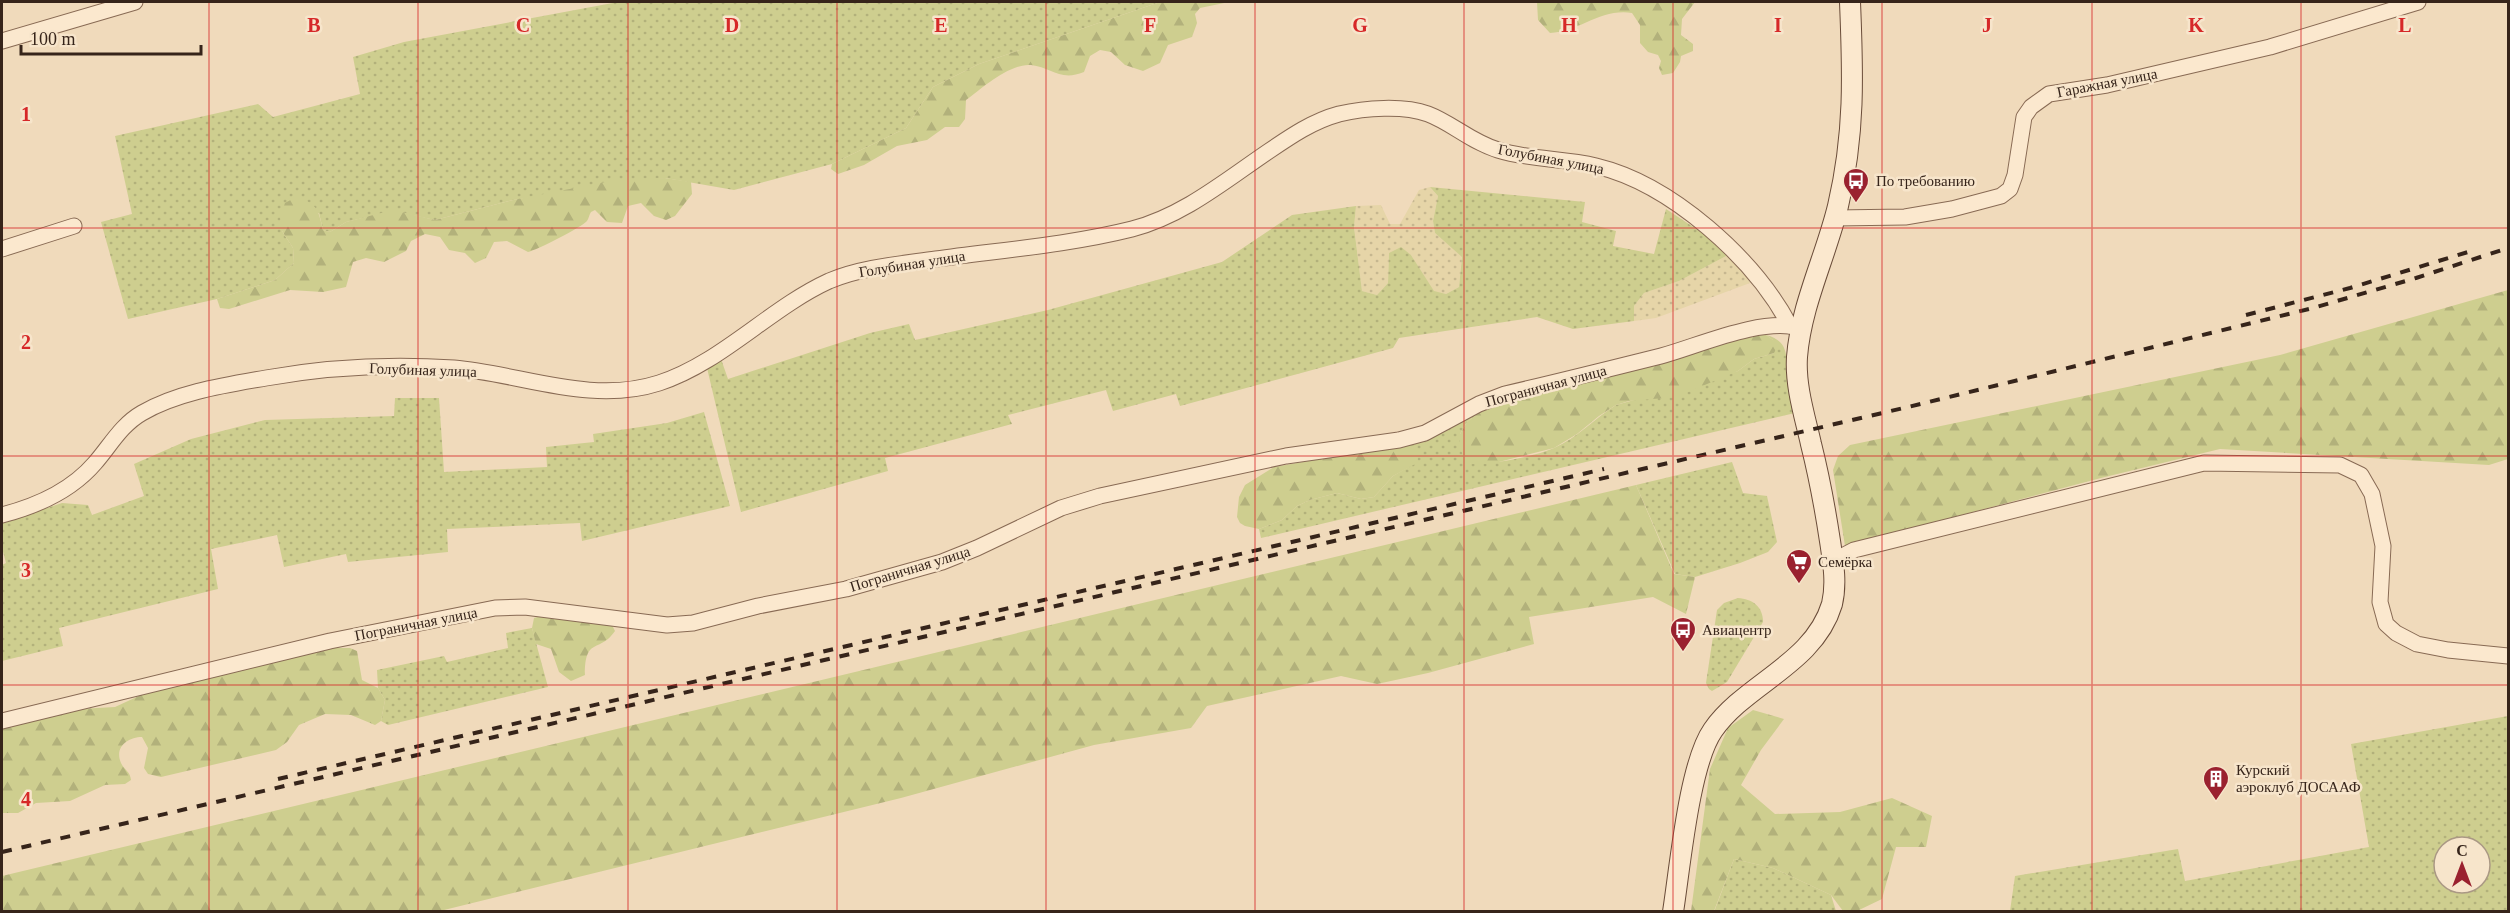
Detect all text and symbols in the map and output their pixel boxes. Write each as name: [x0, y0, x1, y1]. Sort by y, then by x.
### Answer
text: B: [307, 14, 321, 36]
text: C: [516, 14, 530, 36]
text: D: [725, 14, 739, 36]
text: E: [934, 14, 948, 36]
text: F: [1144, 14, 1156, 36]
text: G: [1352, 14, 1368, 36]
text: H: [1561, 14, 1577, 36]
text: I: [1774, 14, 1782, 36]
text: J: [1982, 14, 1992, 36]
text: K: [2188, 14, 2204, 36]
text: L: [2398, 14, 2412, 36]
scale bar: [21, 18, 201, 56]
text: 100 m: [30, 29, 76, 49]
street label: Гаражная улица: [2055, 65, 2159, 101]
text: 1: [21, 103, 31, 125]
street label: Голубиная улица: [1497, 141, 1606, 177]
bus stop icon: По требованию: [1841, 166, 1871, 204]
place label: По требованию: [1876, 173, 1975, 189]
street label: Голубиная улица: [858, 248, 967, 280]
text: 2: [21, 331, 31, 353]
street label: Голубиная улица: [369, 360, 477, 380]
street label: Пограничная улица: [1484, 362, 1609, 410]
street label: Пограничная улица: [848, 543, 972, 595]
supermarket icon: Семёрка: [1784, 547, 1814, 585]
place label: Семёрка: [1818, 554, 1873, 570]
text: 3: [21, 559, 31, 581]
street label: Пограничная улица: [353, 604, 479, 644]
bus stop icon: Авиацентр: [1668, 615, 1698, 653]
place label: Авиацентр: [1702, 622, 1772, 638]
place label: Курский аэроклуб ДОСААФ: [2236, 762, 2361, 795]
building icon: Курский аэроклуб ДОСААФ: [2201, 764, 2231, 802]
text: 4: [21, 788, 31, 810]
north arrow: [2432, 835, 2492, 895]
text: С: [2456, 842, 2468, 859]

